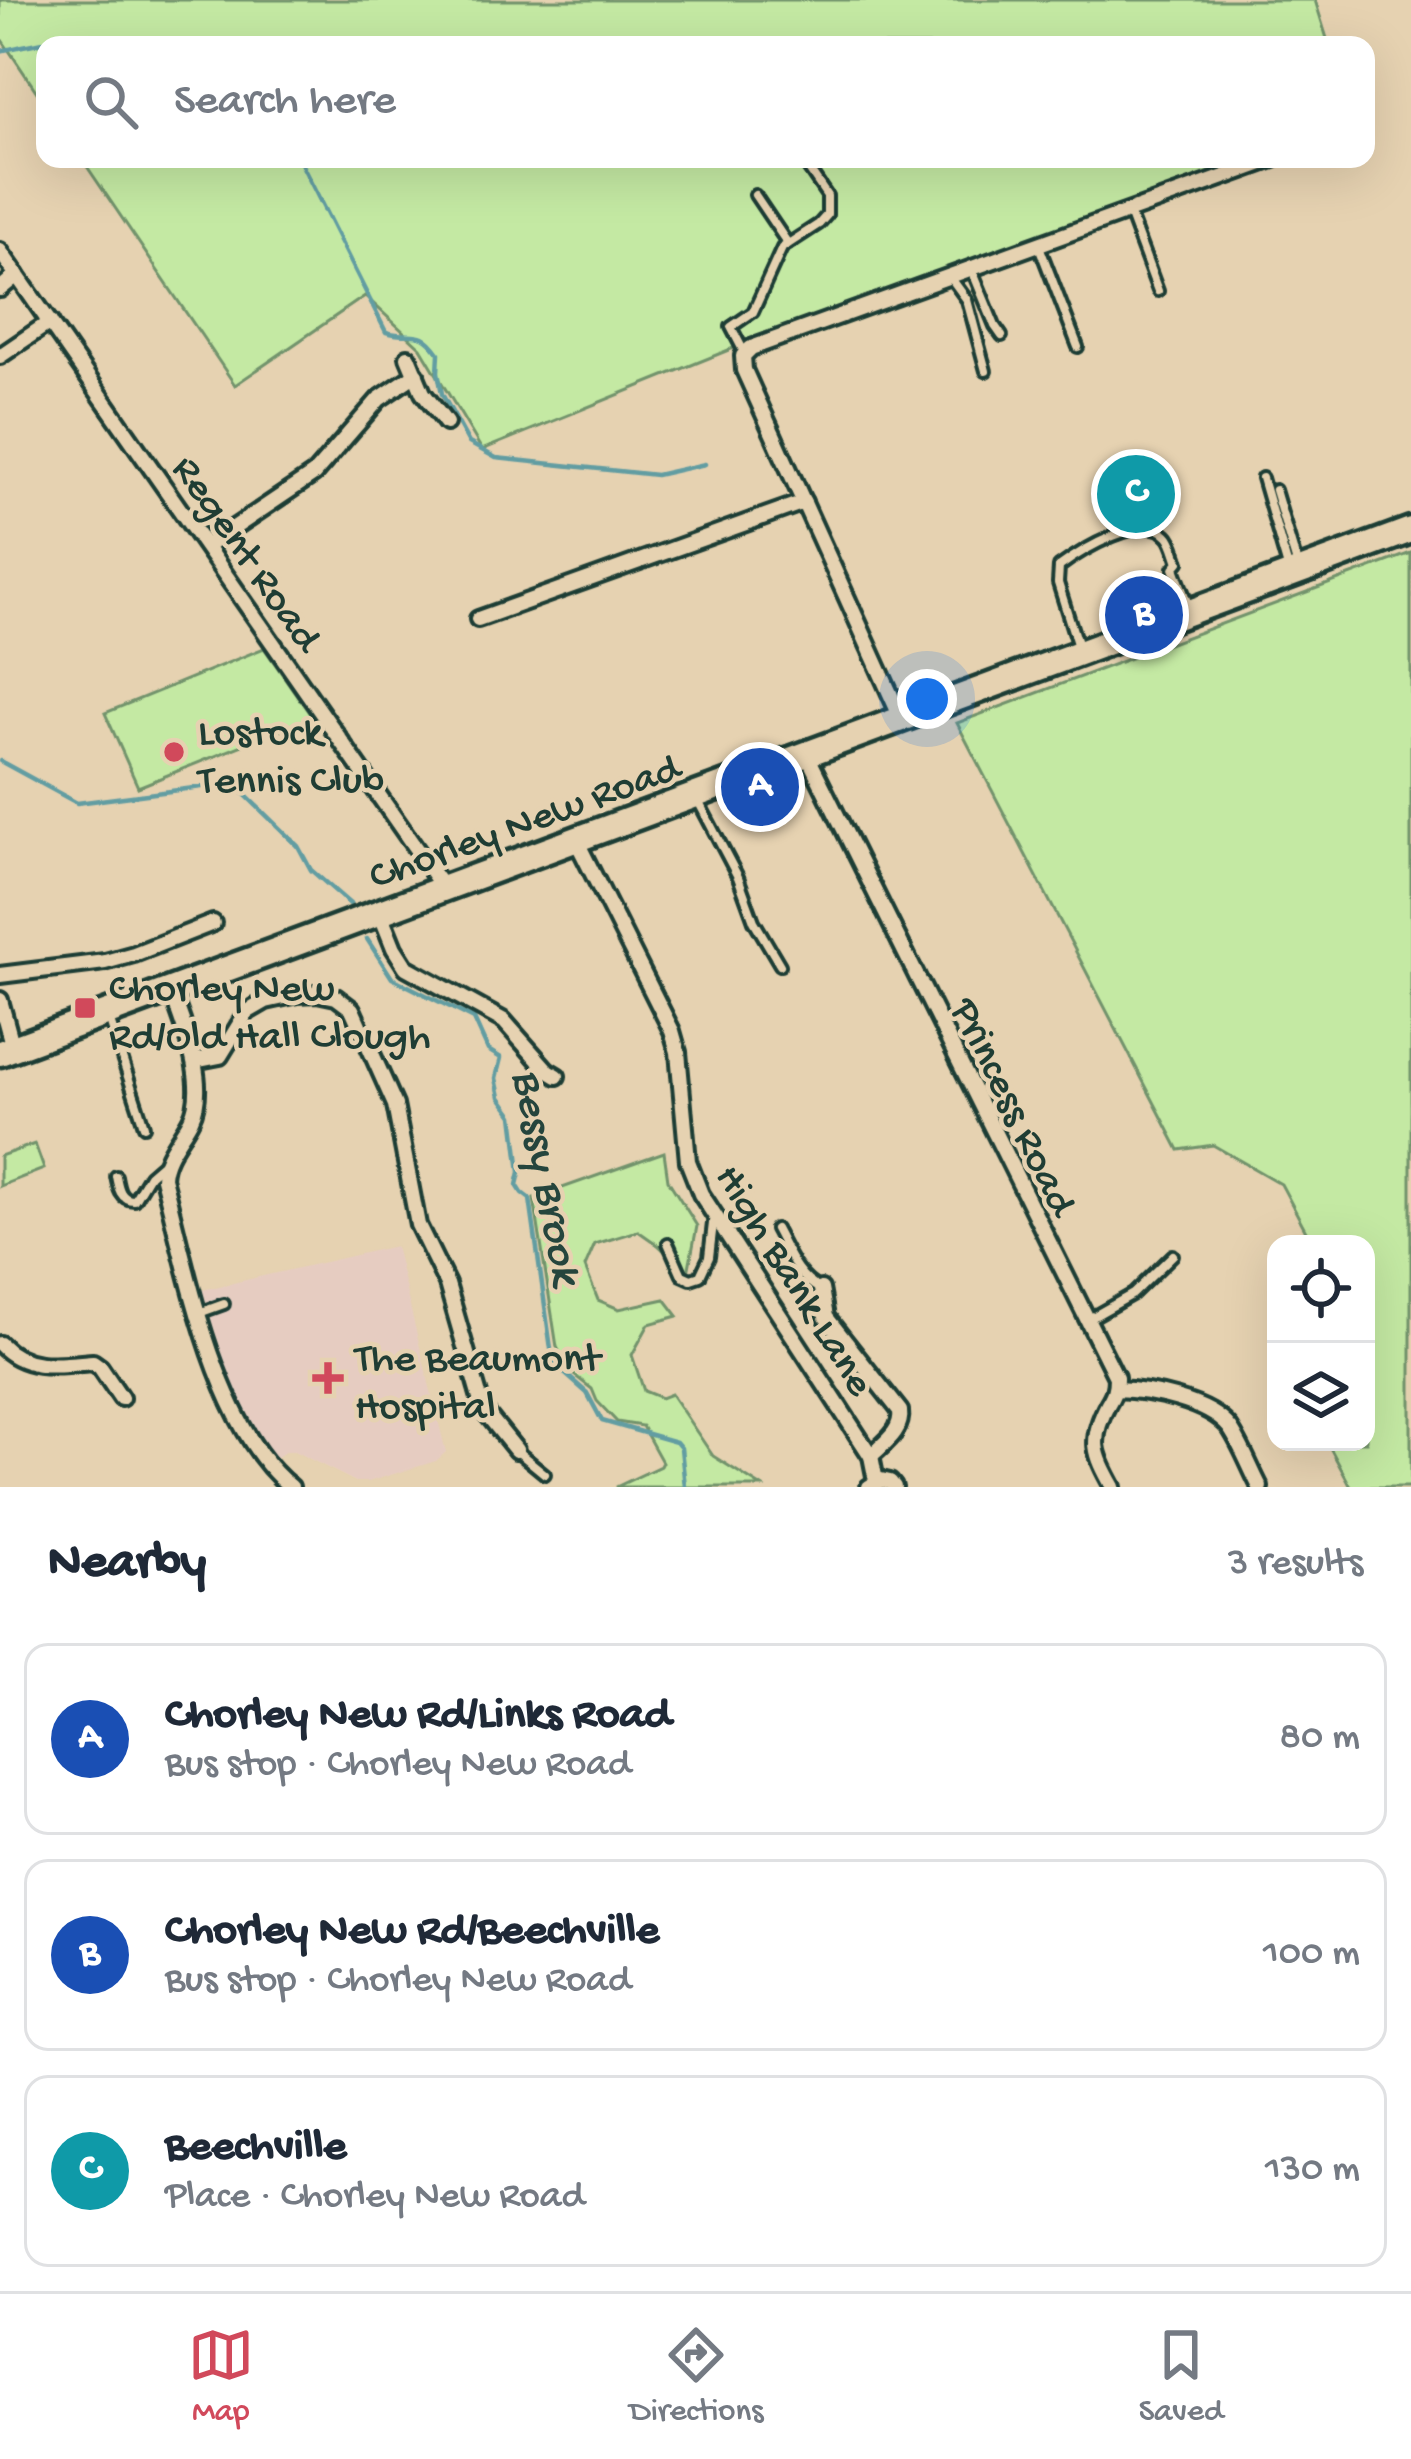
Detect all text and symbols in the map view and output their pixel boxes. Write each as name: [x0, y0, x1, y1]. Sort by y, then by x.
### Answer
search box: [36, 36, 1375, 168]
icon: search: [78, 69, 144, 135]
text: Search here: [174, 76, 396, 129]
street label: Regent Road: [158, 448, 331, 666]
pin: C: [1097, 449, 1175, 539]
pin: B: [1105, 570, 1183, 660]
your location: [897, 669, 957, 729]
place label: Lostock Tennis Club: [196, 711, 384, 808]
marker: Lostock Tennis Club: [161, 739, 187, 765]
pin: A: [721, 742, 799, 832]
street label: Chorley New Road: [364, 745, 691, 904]
place label: Chorley New Rd/Old Hall Clough: [109, 967, 431, 1064]
street label: Princess Road: [936, 990, 1085, 1228]
marker: Chorley New Rd/Old Hall Clough: [72, 995, 98, 1021]
water label: Bessy Brook: [497, 1065, 591, 1293]
street label: High Bank Lane: [701, 1157, 883, 1408]
map controls: [1267, 1235, 1375, 1451]
button: locate: [1267, 1235, 1375, 1343]
place label: The Beaumont Hospital: [353, 1337, 604, 1434]
button: layers: [1267, 1343, 1375, 1451]
marker: The Beaumont Hospital: [312, 1362, 344, 1394]
text: Nearby: [48, 1535, 206, 1595]
text: 3 results: [1228, 1542, 1363, 1588]
text: Chorley New Rd/Links Road: [165, 1690, 671, 1743]
text: A: [78, 1716, 102, 1762]
text: 80 m: [1280, 1716, 1360, 1762]
text: Bus stop · Chorley New Road: [165, 1743, 631, 1789]
text: Chorley New Rd/Beechville: [165, 1906, 659, 1959]
text: B: [80, 1932, 100, 1978]
text: 100 m: [1263, 1932, 1360, 1978]
text: Bus stop · Chorley New Road: [165, 1959, 631, 2005]
text: Beechville: [165, 2122, 347, 2175]
text: C: [79, 2148, 101, 2194]
text: 130 m: [1265, 2148, 1360, 2194]
text: Place · Chorley New Road: [165, 2175, 584, 2221]
tab: Map: [188, 2322, 254, 2432]
tab: Directions: [629, 2322, 763, 2432]
tab: Saved: [1139, 2322, 1223, 2432]

